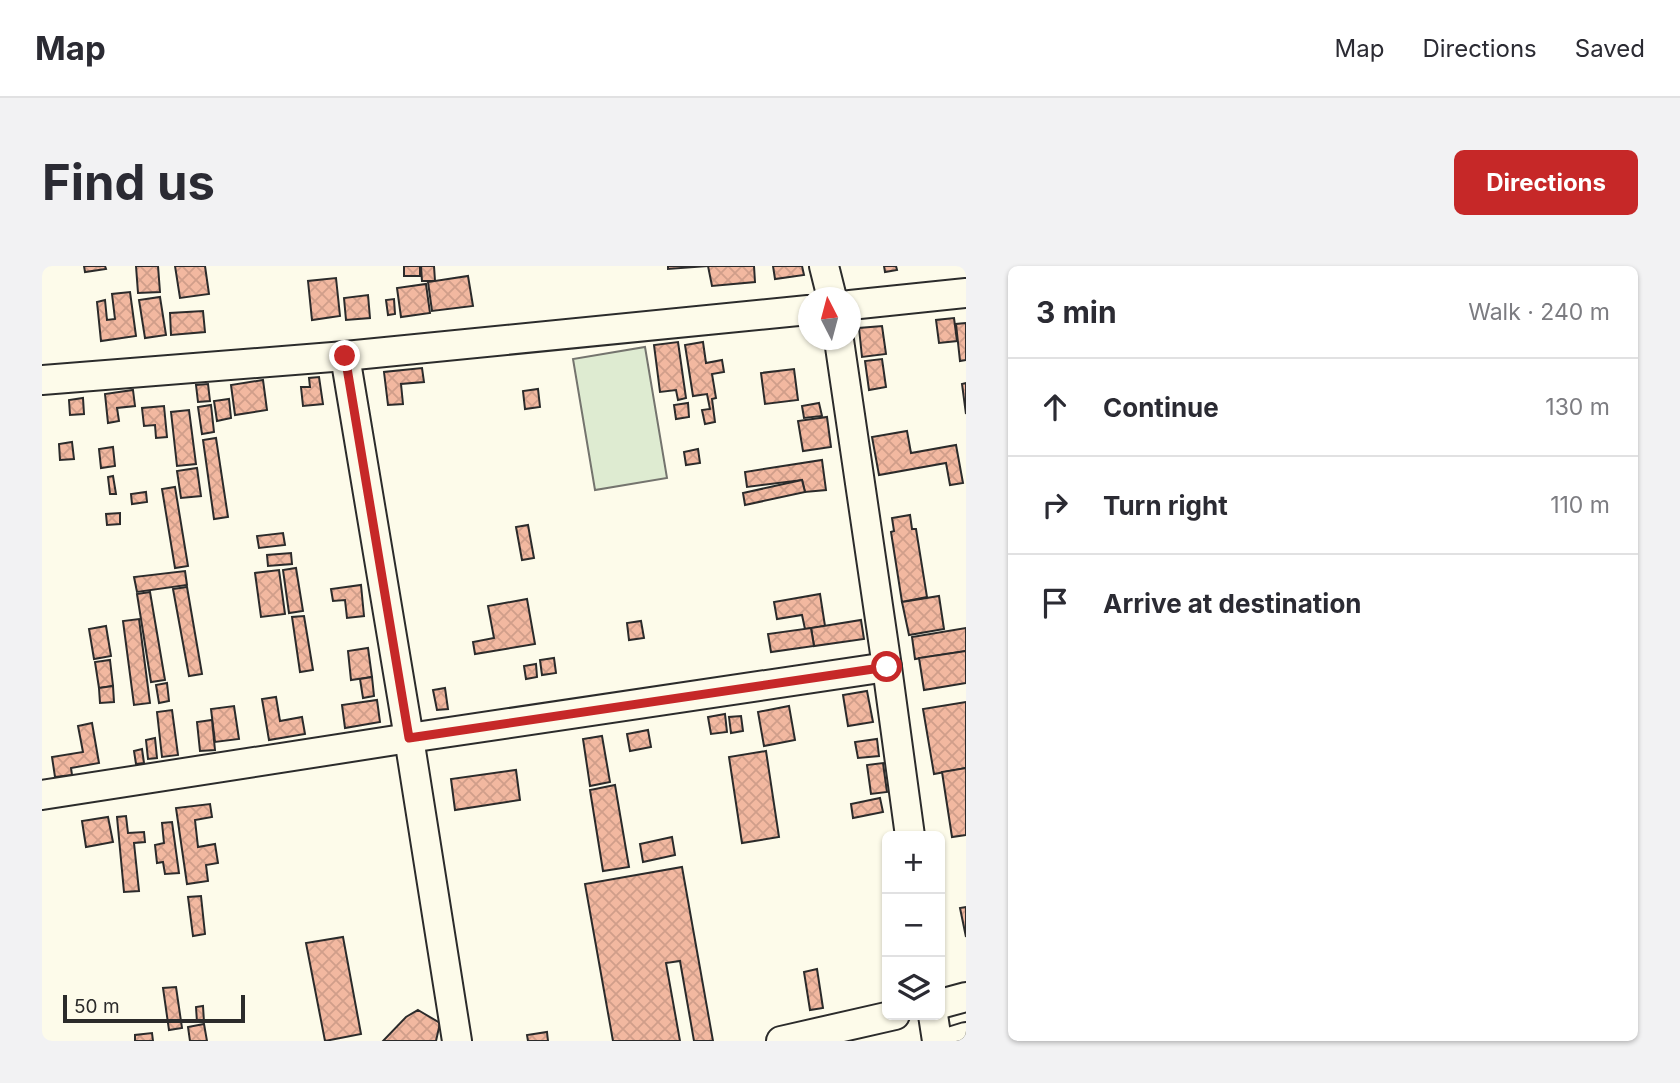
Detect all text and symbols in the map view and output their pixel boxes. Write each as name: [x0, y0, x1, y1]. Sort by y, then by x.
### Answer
text: Map: [35, 28, 106, 68]
text: Map: [1335, 34, 1384, 63]
text: Directions: [1422, 34, 1537, 63]
text: Saved: [1575, 34, 1645, 63]
button: Directions: [1454, 150, 1638, 215]
text: Find us: [42, 153, 215, 212]
north arrow: [798, 287, 861, 350]
text: 3 min: [1036, 294, 1117, 330]
text: Walk · 240 m: [1468, 298, 1610, 326]
route end: [329, 340, 360, 371]
icon: ahead: [1036, 388, 1074, 426]
text: Continue: [1103, 392, 1219, 423]
text: 130 m: [1545, 393, 1610, 421]
icon: right: [1036, 486, 1074, 524]
text: Turn right: [1103, 490, 1228, 521]
text: 110 m: [1550, 491, 1610, 519]
icon: arrive: [1036, 584, 1074, 622]
text: Arrive at destination: [1103, 588, 1362, 619]
route start: [871, 651, 902, 682]
map controls: [882, 831, 945, 1020]
button: +: [882, 831, 945, 894]
button: −: [882, 894, 945, 957]
button: layers: [882, 957, 945, 1020]
scale bar: [63, 992, 245, 1024]
text: 50 m: [74, 995, 120, 1018]

